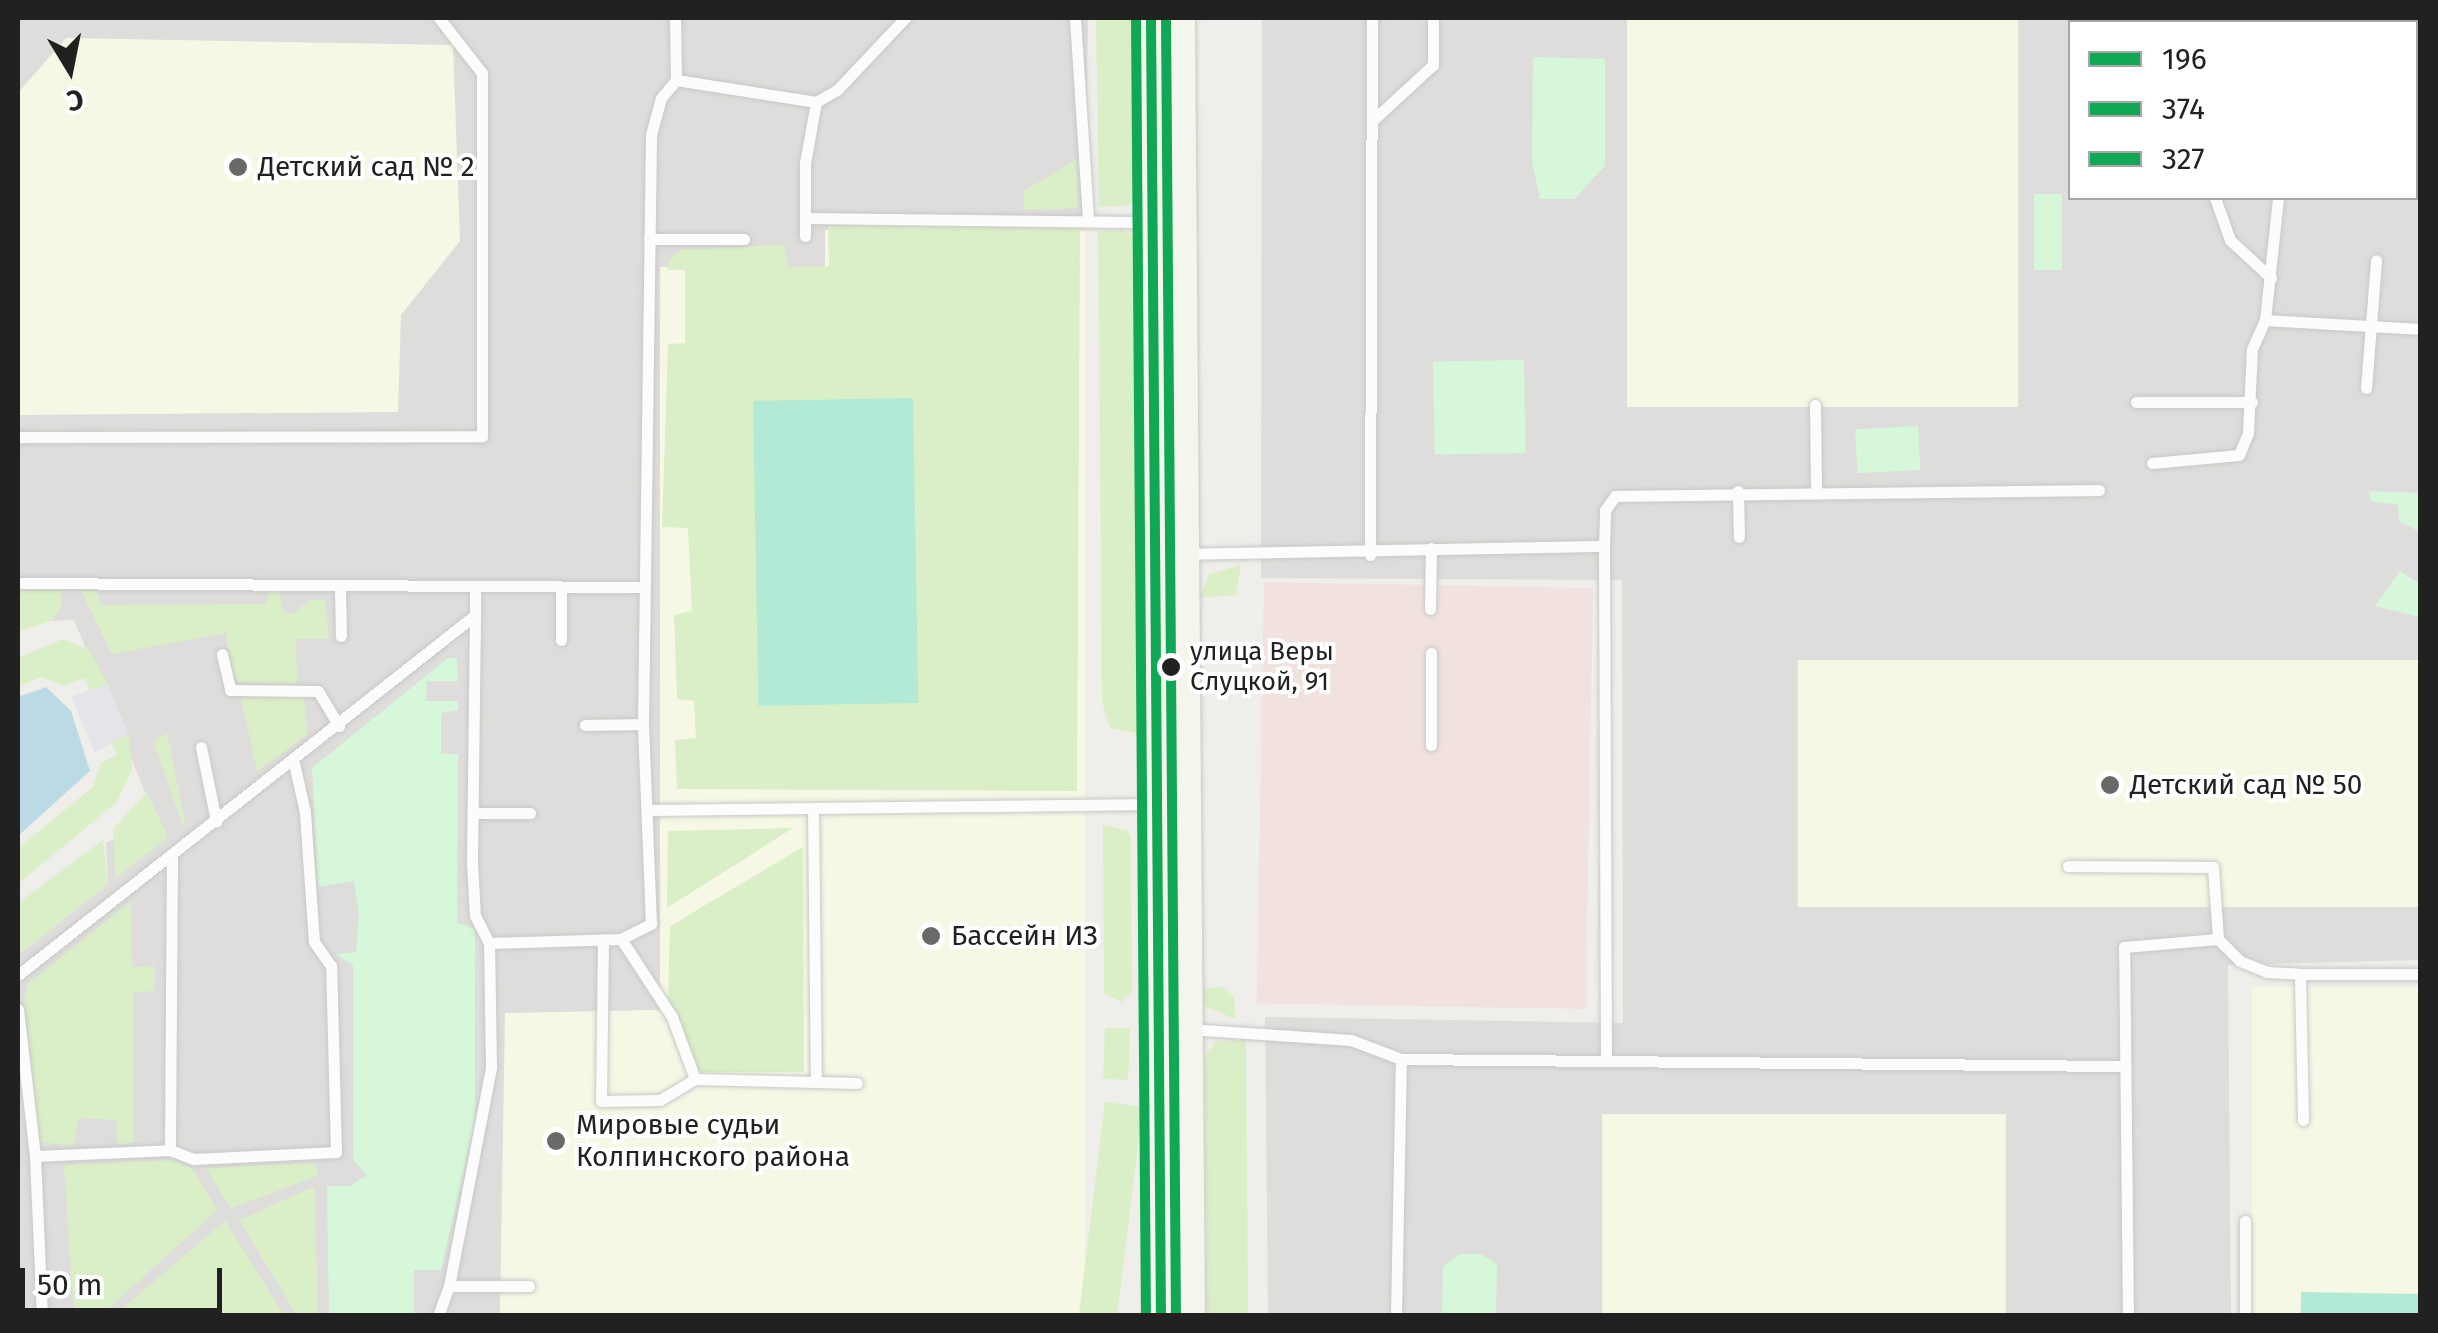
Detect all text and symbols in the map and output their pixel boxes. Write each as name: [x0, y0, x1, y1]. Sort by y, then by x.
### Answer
north arrow: [20, 20, 120, 120]
legend: [2068, 20, 2418, 200]
text: 196: [2162, 41, 2207, 77]
text: С: [65, 82, 86, 118]
text: 374: [2162, 91, 2205, 127]
text: 327: [2162, 141, 2205, 177]
place label: Детский сад № 2: [258, 150, 475, 184]
marker: Детский сад № 2: [227, 156, 249, 178]
place label: улица Веры Слуцкой, 91: [1190, 636, 1334, 698]
marker: улица Веры Слуцкой, 91: [1161, 657, 1181, 677]
place label: Детский сад № 50: [2130, 768, 2362, 802]
marker: Детский сад № 50: [2099, 774, 2121, 796]
place label: Бассейн ИЗ: [951, 919, 1098, 953]
marker: Бассейн ИЗ: [920, 925, 942, 947]
place label: Мировые судьи Колпинского района: [576, 1108, 850, 1174]
marker: Мировые судьи Колпинского района: [545, 1130, 567, 1152]
scale bar: [25, 1248, 228, 1310]
text: 50 m: [37, 1267, 102, 1303]

